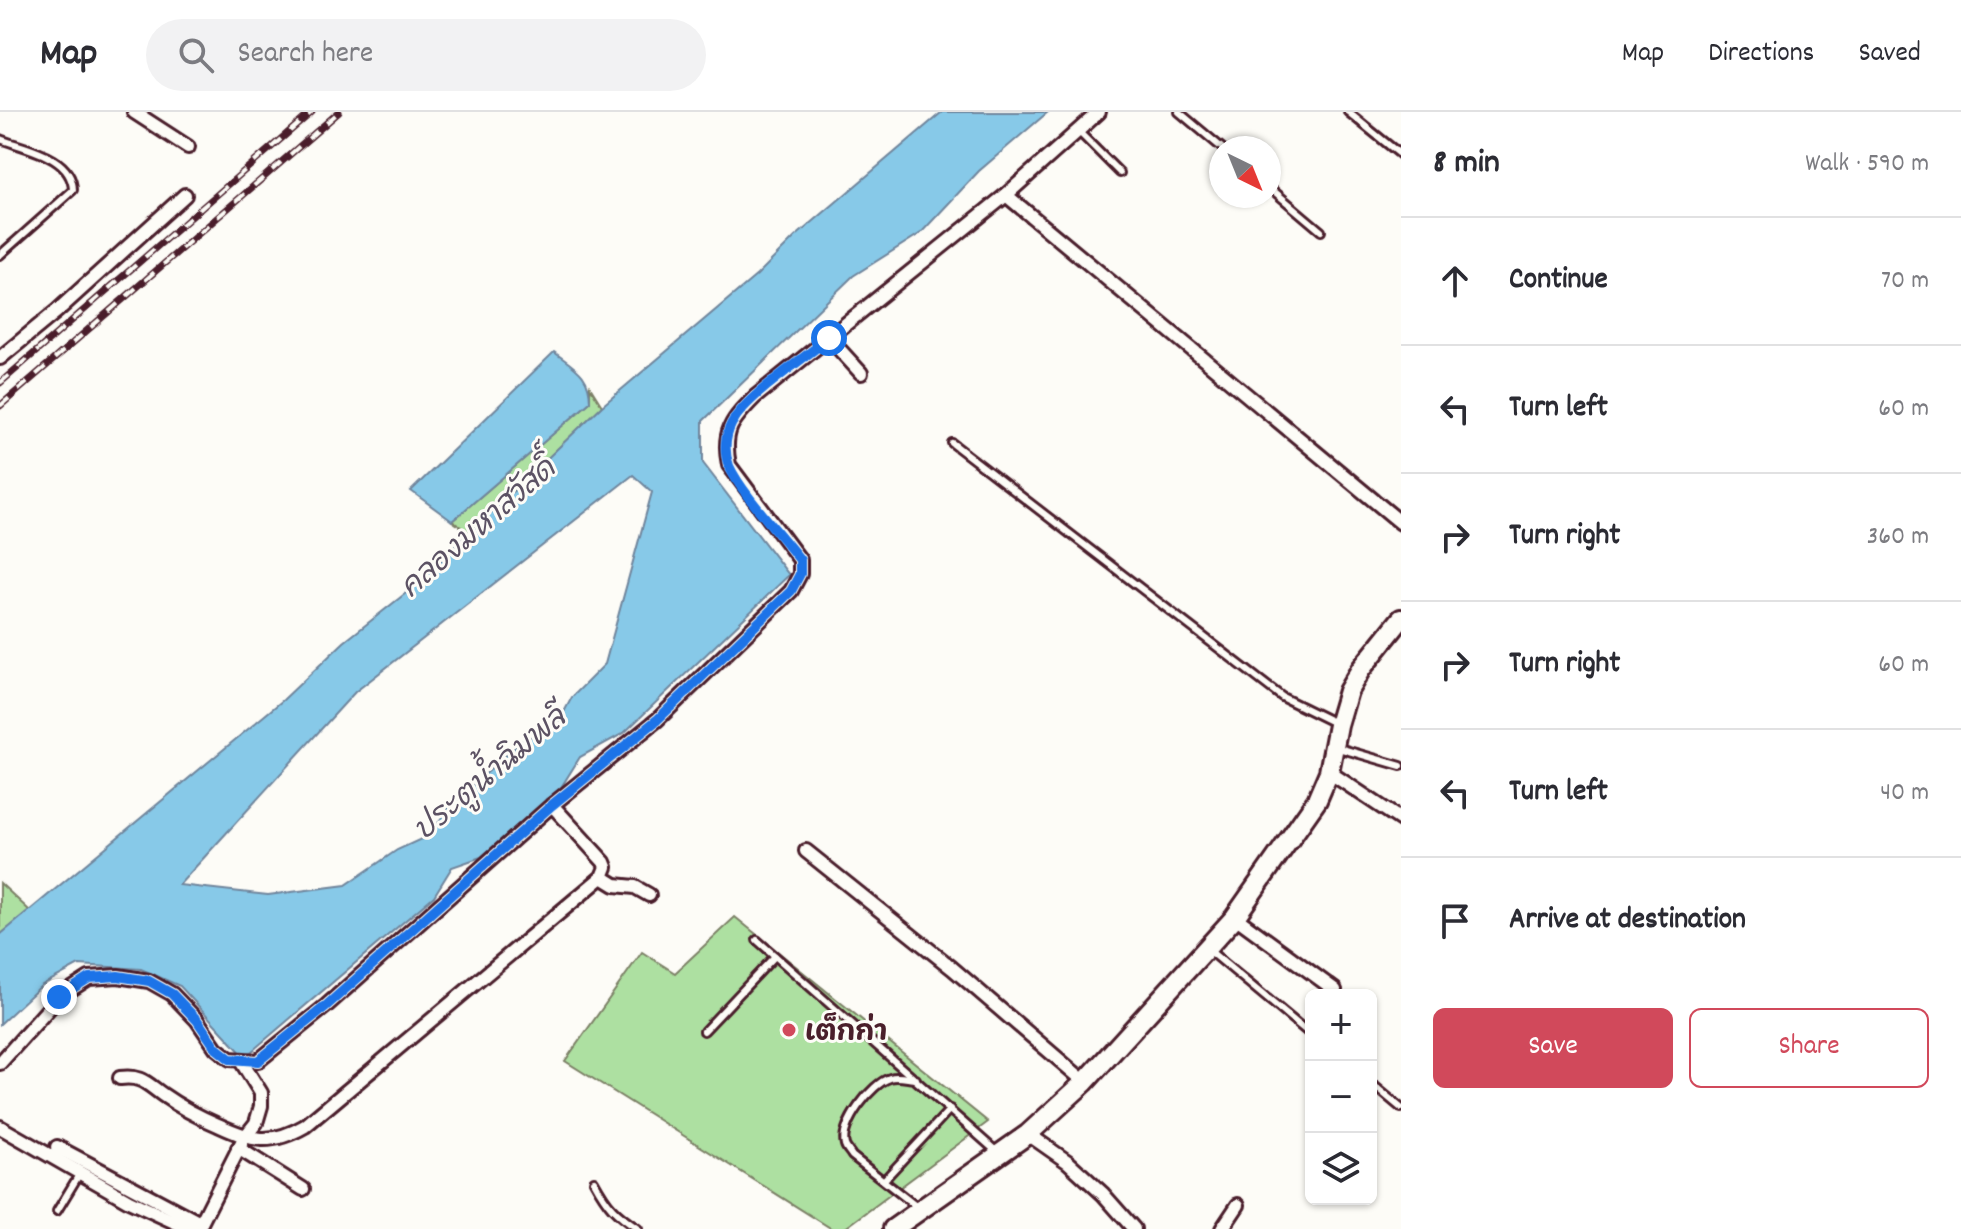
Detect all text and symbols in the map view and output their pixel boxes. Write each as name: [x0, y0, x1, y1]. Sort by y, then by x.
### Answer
search box: [146, 19, 706, 91]
text: Map: [40, 28, 98, 83]
icon: search: [174, 33, 218, 77]
text: Search here: [238, 34, 373, 77]
text: Map: [1622, 35, 1664, 75]
text: Directions: [1708, 35, 1814, 75]
text: Saved: [1858, 35, 1921, 75]
north arrow: [1209, 136, 1281, 208]
text: 8 min: [1433, 140, 1500, 189]
text: Walk · 590 m: [1805, 146, 1929, 183]
icon: ahead: [1433, 259, 1477, 303]
text: Continue: [1509, 260, 1608, 303]
text: 70 m: [1881, 263, 1929, 300]
route start: [811, 320, 847, 356]
icon: left: [1433, 387, 1477, 431]
text: Turn left: [1509, 388, 1608, 431]
text: 60 m: [1878, 391, 1929, 428]
water label: คลองมหาสวัสดิ์: [386, 438, 574, 610]
icon: right: [1433, 515, 1477, 559]
text: Turn right: [1509, 516, 1620, 559]
text: 360 m: [1867, 519, 1929, 556]
icon: right: [1433, 643, 1477, 687]
text: Turn right: [1509, 644, 1620, 687]
text: 60 m: [1878, 647, 1929, 684]
water label: ประตูน้ำฉิมพลี: [399, 687, 583, 854]
icon: left: [1433, 771, 1477, 815]
text: Turn left: [1509, 772, 1608, 815]
text: 40 m: [1880, 775, 1929, 812]
icon: arrive: [1433, 899, 1477, 943]
text: Arrive at destination: [1509, 900, 1746, 943]
route end: [41, 979, 77, 1015]
map controls: [1305, 989, 1377, 1205]
button: +: [1305, 989, 1377, 1061]
button: Save: [1433, 1008, 1673, 1088]
button: Share: [1689, 1008, 1929, 1088]
place label: เต็กก่า: [805, 1012, 887, 1055]
marker: เต็กก่า: [780, 1021, 798, 1039]
button: −: [1305, 1061, 1377, 1133]
button: layers: [1305, 1133, 1377, 1205]

